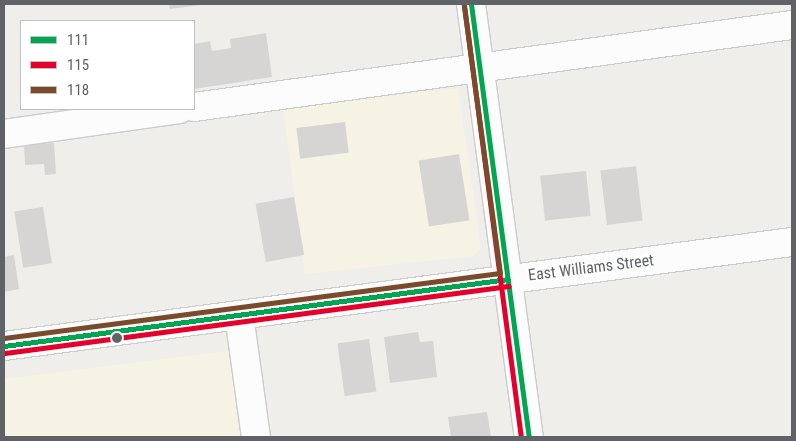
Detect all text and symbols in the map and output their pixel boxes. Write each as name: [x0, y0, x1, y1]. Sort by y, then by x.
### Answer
legend: [20, 20, 195, 110]
text: 111: [67, 31, 89, 49]
text: 115: [67, 56, 89, 74]
text: 118: [67, 81, 89, 99]
street label: East Williams Street: [527, 251, 655, 285]
unlabelled marker: [112, 333, 122, 343]

